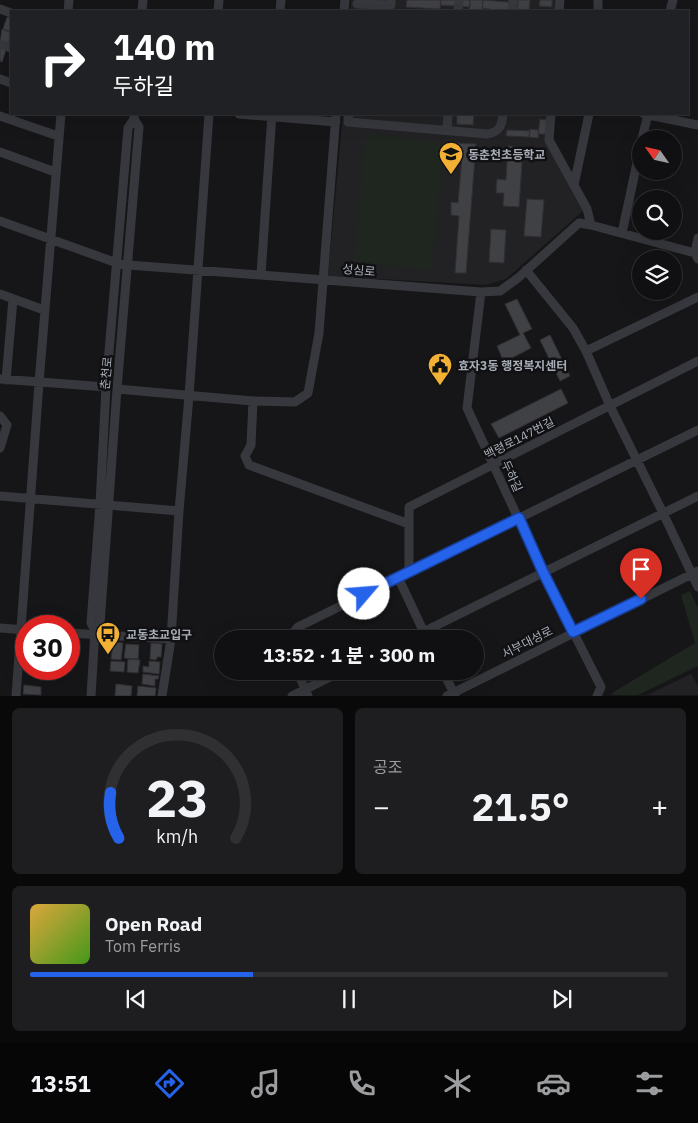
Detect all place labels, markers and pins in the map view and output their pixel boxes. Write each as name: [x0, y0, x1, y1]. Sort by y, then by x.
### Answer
school or university icon: 동춘천초등학교: [438, 141, 464, 175]
place label: 동춘천초등학교: [468, 147, 545, 162]
public building icon: 효자3동 행정복지센터: [427, 352, 453, 386]
place label: 효자3동 행정복지센터: [458, 358, 567, 373]
pin: [620, 548, 662, 599]
bus stop icon: 교동초교입구: [95, 621, 121, 655]
place label: 교동초교입구: [126, 627, 192, 642]

